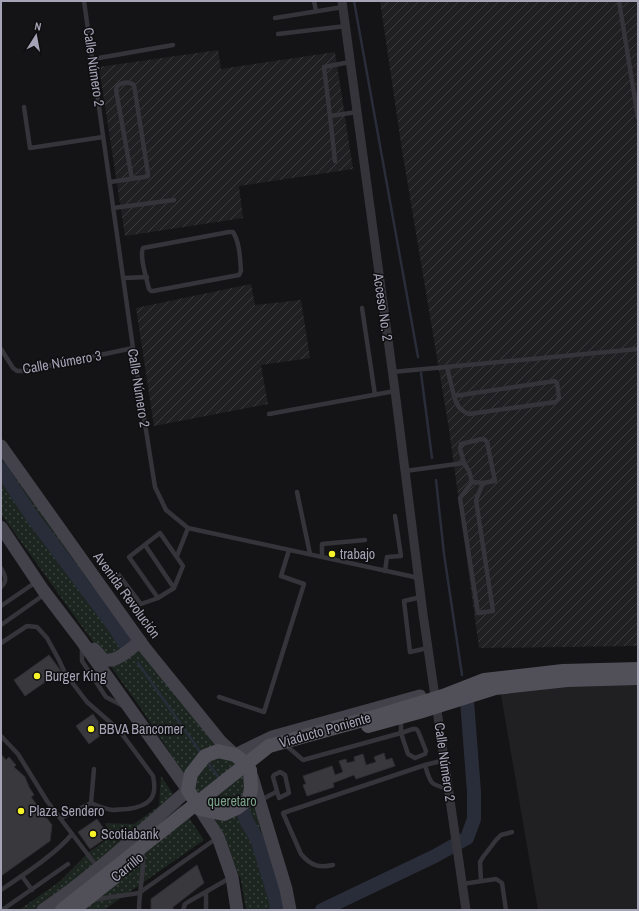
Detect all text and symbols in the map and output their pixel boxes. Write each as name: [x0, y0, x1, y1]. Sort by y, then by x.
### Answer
north arrow: [16, 16, 56, 56]
text: N: [33, 19, 42, 34]
street label: Calle Número 2: [80, 26, 108, 108]
street label: Acceso No. 2: [369, 271, 397, 342]
street label: Calle Número 3: [21, 346, 103, 378]
street label: Calle Número 2: [124, 347, 154, 429]
place label: trabajo: [340, 545, 375, 563]
street label: Avenida Revolución: [89, 547, 164, 642]
marker: trabajo: [327, 549, 337, 559]
place label: Burger King: [45, 667, 107, 685]
marker: Burger King: [32, 671, 42, 681]
street label: Viaducto Poniente: [277, 708, 373, 752]
place label: BBVA Bancomer: [99, 720, 184, 738]
street label: Calle Número 2: [431, 721, 459, 803]
marker: BBVA Bancomer: [86, 724, 96, 734]
park label: queretaro: [207, 792, 257, 810]
place label: Plaza Sendero: [29, 802, 104, 820]
marker: Plaza Sendero: [16, 806, 26, 816]
place label: Scotiabank: [101, 825, 159, 843]
marker: Scotiabank: [88, 829, 98, 839]
street label: Carrillo: [107, 848, 147, 886]

